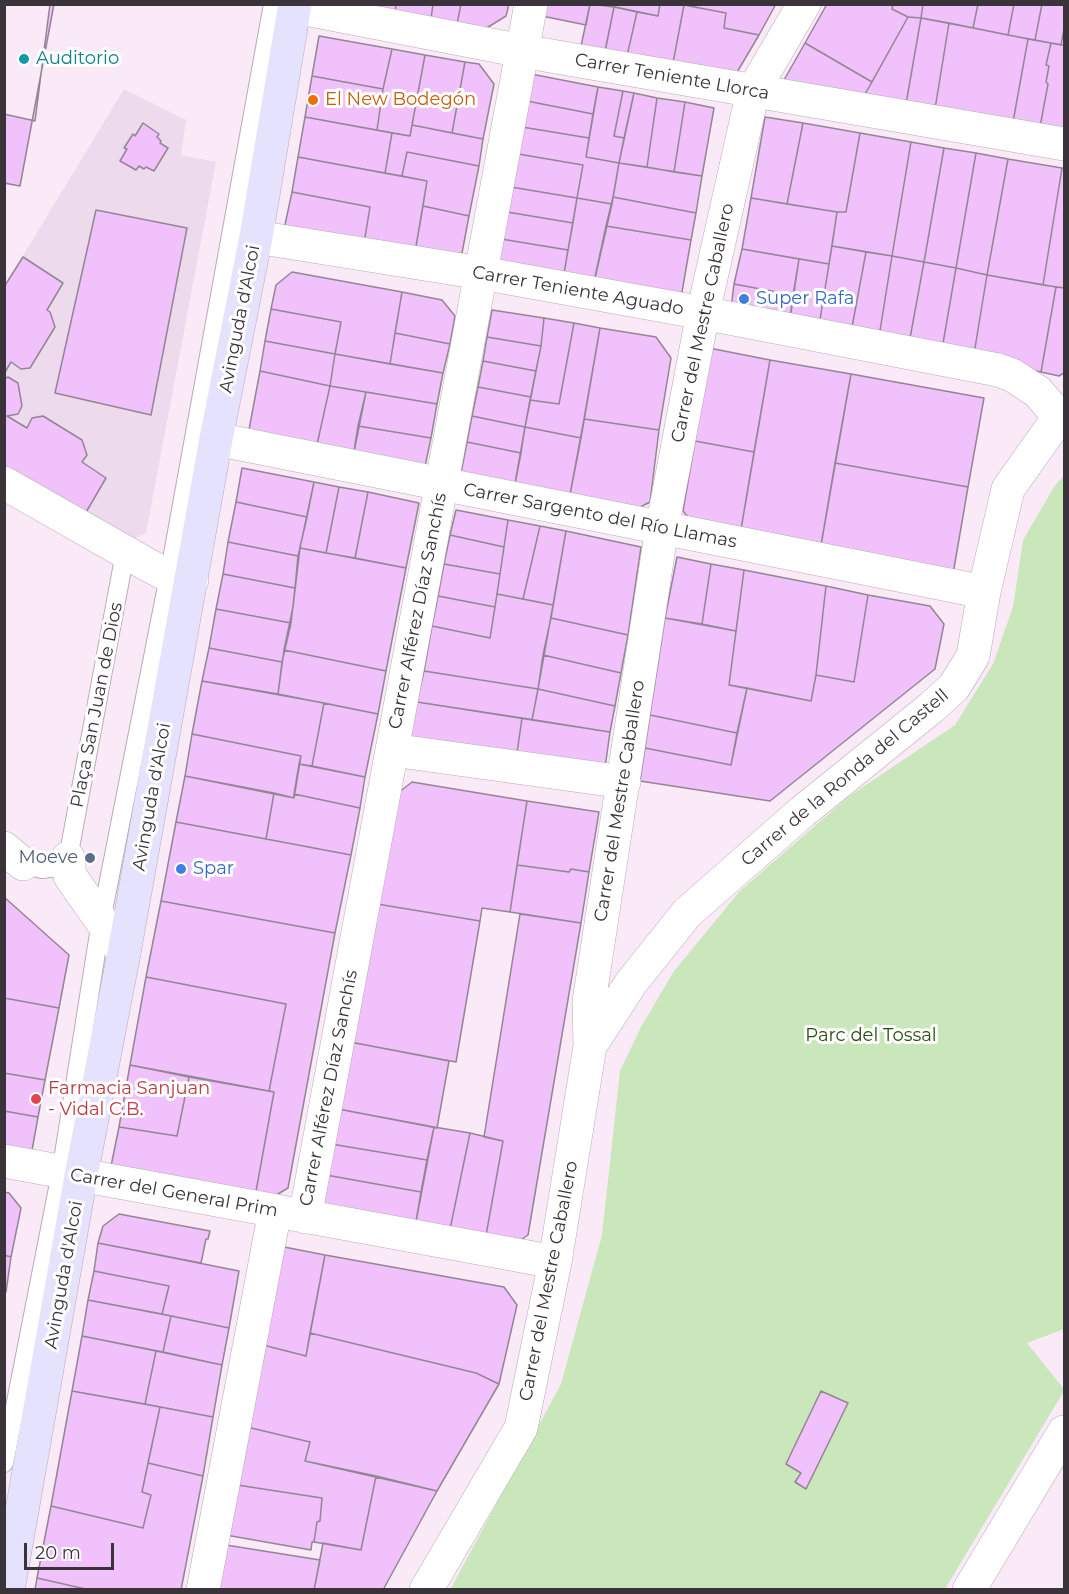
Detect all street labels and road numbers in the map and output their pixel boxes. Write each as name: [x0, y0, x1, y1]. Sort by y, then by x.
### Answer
street label: Carrer Teniente Llorca: [573, 49, 771, 105]
street label: Carrer del Mestre Caballero: [667, 201, 739, 445]
street label: Avinguda d'Alcoi: [215, 243, 265, 395]
street label: Carrer Teniente Aguado: [471, 262, 685, 320]
street label: Carrer Sargento del Río Llamas: [461, 479, 739, 553]
street label: Carrer Alférez Díaz Sanchís: [384, 491, 452, 731]
street label: Plaça San Juan de Dios: [66, 601, 128, 809]
street label: Carrer del Mestre Caballero: [590, 679, 650, 923]
street label: Carrer de la Ronda del Castell: [737, 685, 953, 871]
street label: Avinguda d'Alcoi: [128, 721, 176, 873]
street label: Carrer Alférez Díaz Sanchís: [295, 968, 363, 1208]
street label: Carrer del Mestre Caballero: [515, 1159, 583, 1403]
street label: Carrer del General Prim: [68, 1164, 280, 1222]
street label: Avinguda d'Alcoi: [40, 1199, 88, 1351]

